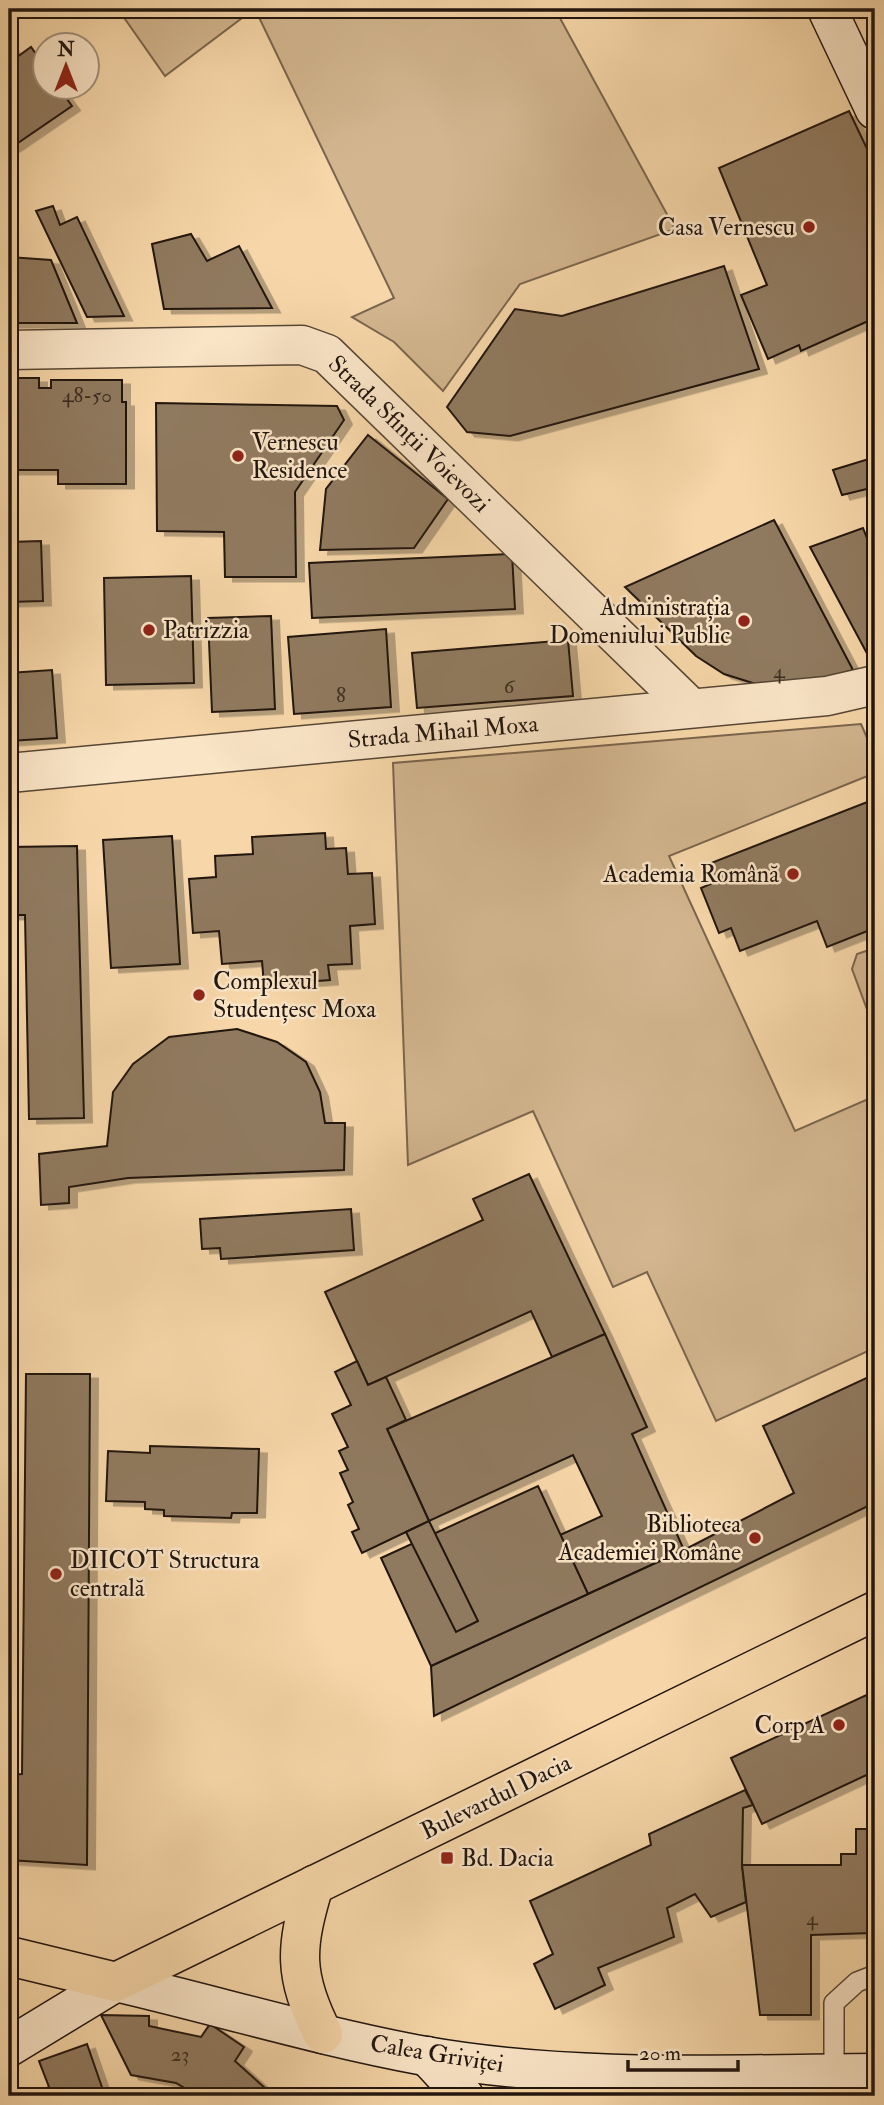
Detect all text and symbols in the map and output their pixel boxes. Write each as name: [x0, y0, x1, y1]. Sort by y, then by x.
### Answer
north arrow: [32, 32, 102, 102]
text: N: [56, 38, 75, 62]
place label: Casa Vernescu: [658, 212, 795, 243]
marker: Casa Vernescu: [801, 219, 817, 235]
street label: Strada Sfinții Voievozi: [321, 349, 497, 519]
house number: 48-50: [62, 382, 112, 409]
place label: Vernescu Residence: [252, 427, 347, 486]
marker: Vernescu Residence: [230, 448, 246, 464]
place label: Administrația Domeniului Public: [549, 592, 731, 651]
marker: Administrația Domeniului Public: [736, 613, 752, 629]
place label: Patrizzia: [163, 615, 250, 646]
marker: Patrizzia: [141, 622, 157, 638]
house number: 4: [773, 658, 786, 685]
house number: 6: [504, 673, 516, 700]
house number: 8: [336, 682, 346, 709]
street label: Strada Mihail Moxa: [347, 708, 541, 756]
place label: Academia Română: [602, 859, 780, 890]
marker: Academia Română: [785, 866, 801, 882]
place label: Complexul Studențesc Moxa: [213, 966, 377, 1025]
marker: Complexul Studențesc Moxa: [191, 987, 207, 1003]
place label: Biblioteca Academiei Române: [558, 1509, 742, 1568]
marker: Biblioteca Academiei Române: [747, 1530, 763, 1546]
place label: DIICOT Structura centrală: [70, 1545, 261, 1604]
marker: DIICOT Structura centrală: [48, 1566, 64, 1582]
place label: Corp A: [755, 1710, 825, 1741]
marker: Corp A: [831, 1717, 847, 1733]
street label: Bulevardul Dacia: [416, 1747, 577, 1847]
place label: Bd. Dacia: [461, 1843, 555, 1874]
marker: Bd. Dacia: [439, 1850, 455, 1866]
house number: 4: [806, 1905, 819, 1932]
street label: Calea Griviței: [368, 2028, 506, 2080]
scale bar: [628, 2028, 739, 2072]
text: 20 m: [639, 2040, 681, 2067]
house number: 23: [171, 2041, 189, 2068]

